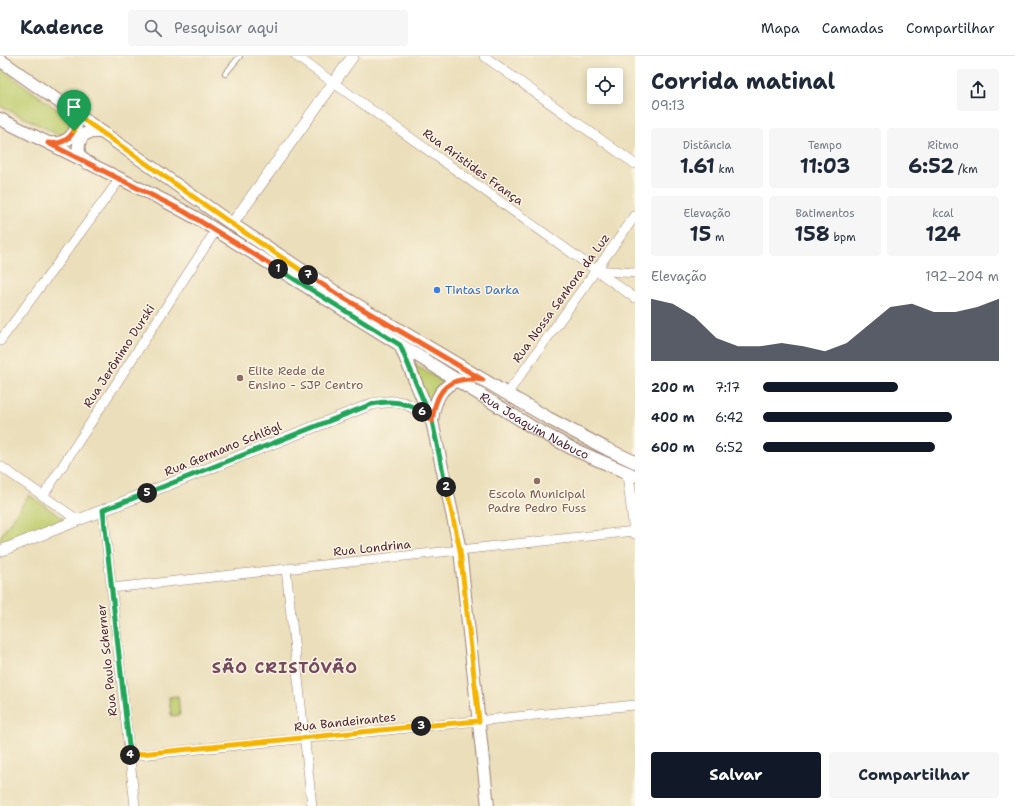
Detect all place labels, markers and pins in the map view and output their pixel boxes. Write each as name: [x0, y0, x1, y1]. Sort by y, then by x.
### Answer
pin: [57, 90, 91, 131]
pin: 1: [268, 259, 288, 279]
pin: 7: [298, 265, 318, 285]
place label: Tintas Darka: [445, 282, 520, 298]
marker: Tintas Darka: [432, 285, 442, 295]
place label: Elite Rede de Ensino - SJP Centro: [248, 363, 363, 393]
marker: Elite Rede de Ensino - SJP Centro: [235, 373, 245, 383]
pin: 6: [412, 402, 432, 422]
marker: Escola Municipal Padre Pedro Fuss: [532, 476, 542, 486]
pin: 2: [436, 477, 456, 497]
pin: 5: [137, 483, 157, 503]
place label: Escola Municipal Padre Pedro Fuss: [488, 486, 586, 516]
pin: 3: [411, 716, 431, 736]
pin: 4: [120, 745, 140, 765]

